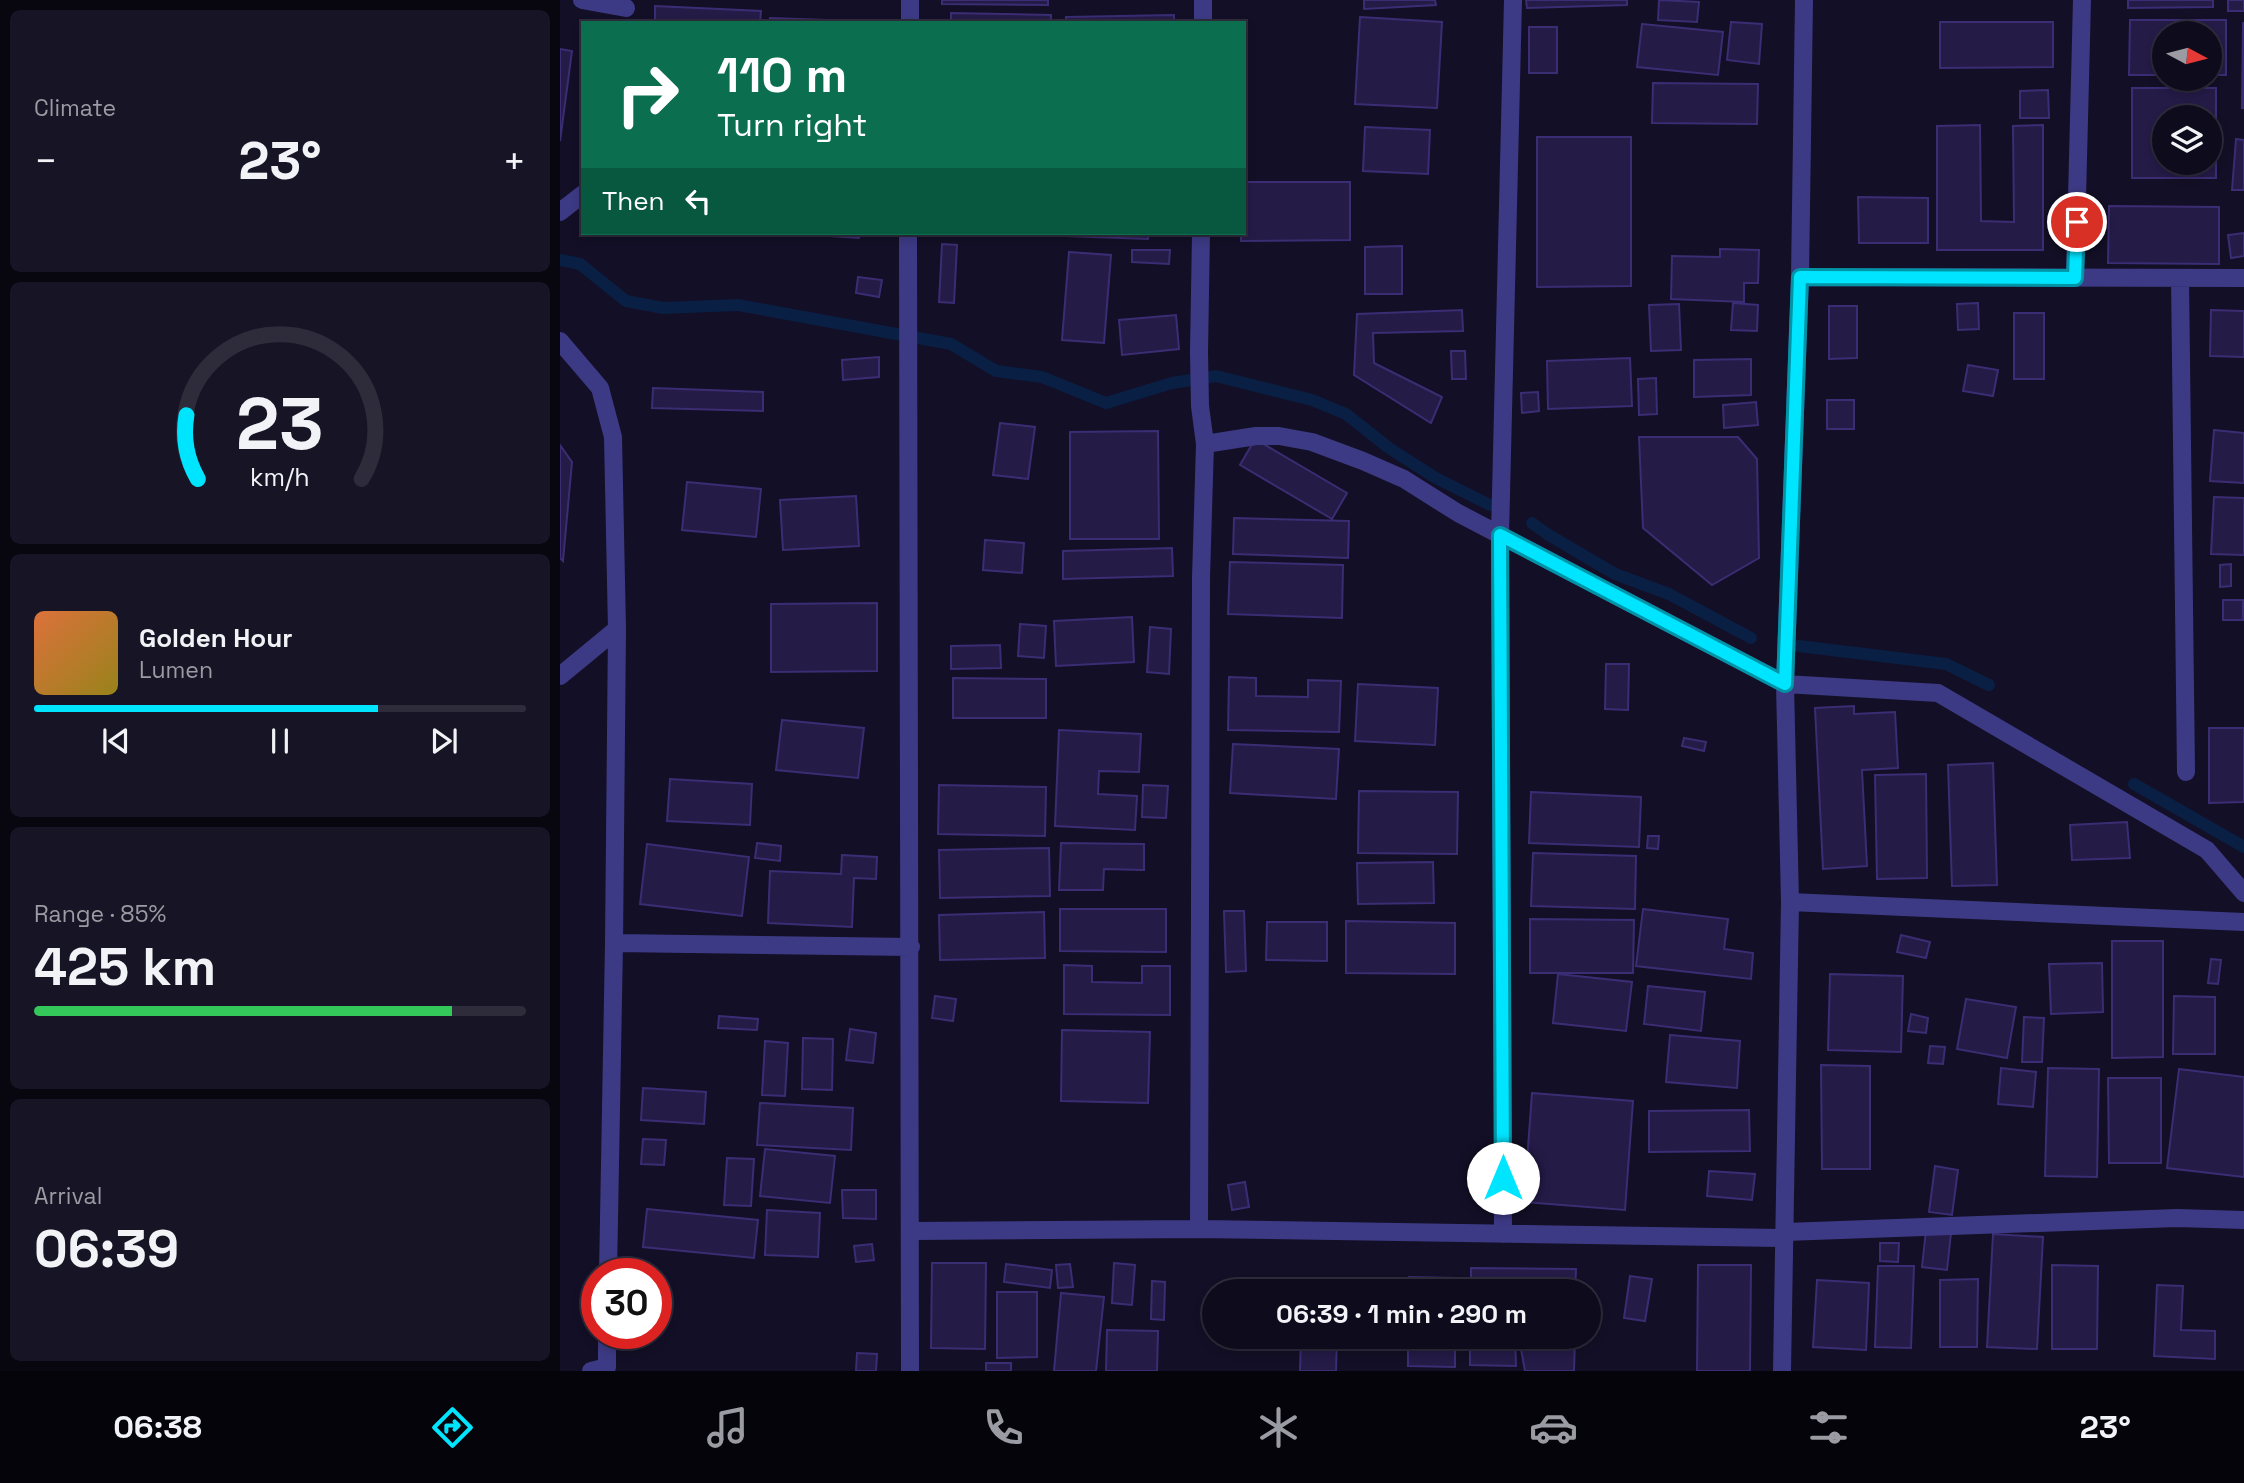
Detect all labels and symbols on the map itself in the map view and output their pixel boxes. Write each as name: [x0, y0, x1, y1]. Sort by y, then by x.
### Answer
north arrow: [2152, 21, 2222, 91]
pin: [2047, 192, 2107, 252]
position arrow: [1466, 1141, 1540, 1215]
speed limit sign: 30: [581, 1258, 672, 1349]

